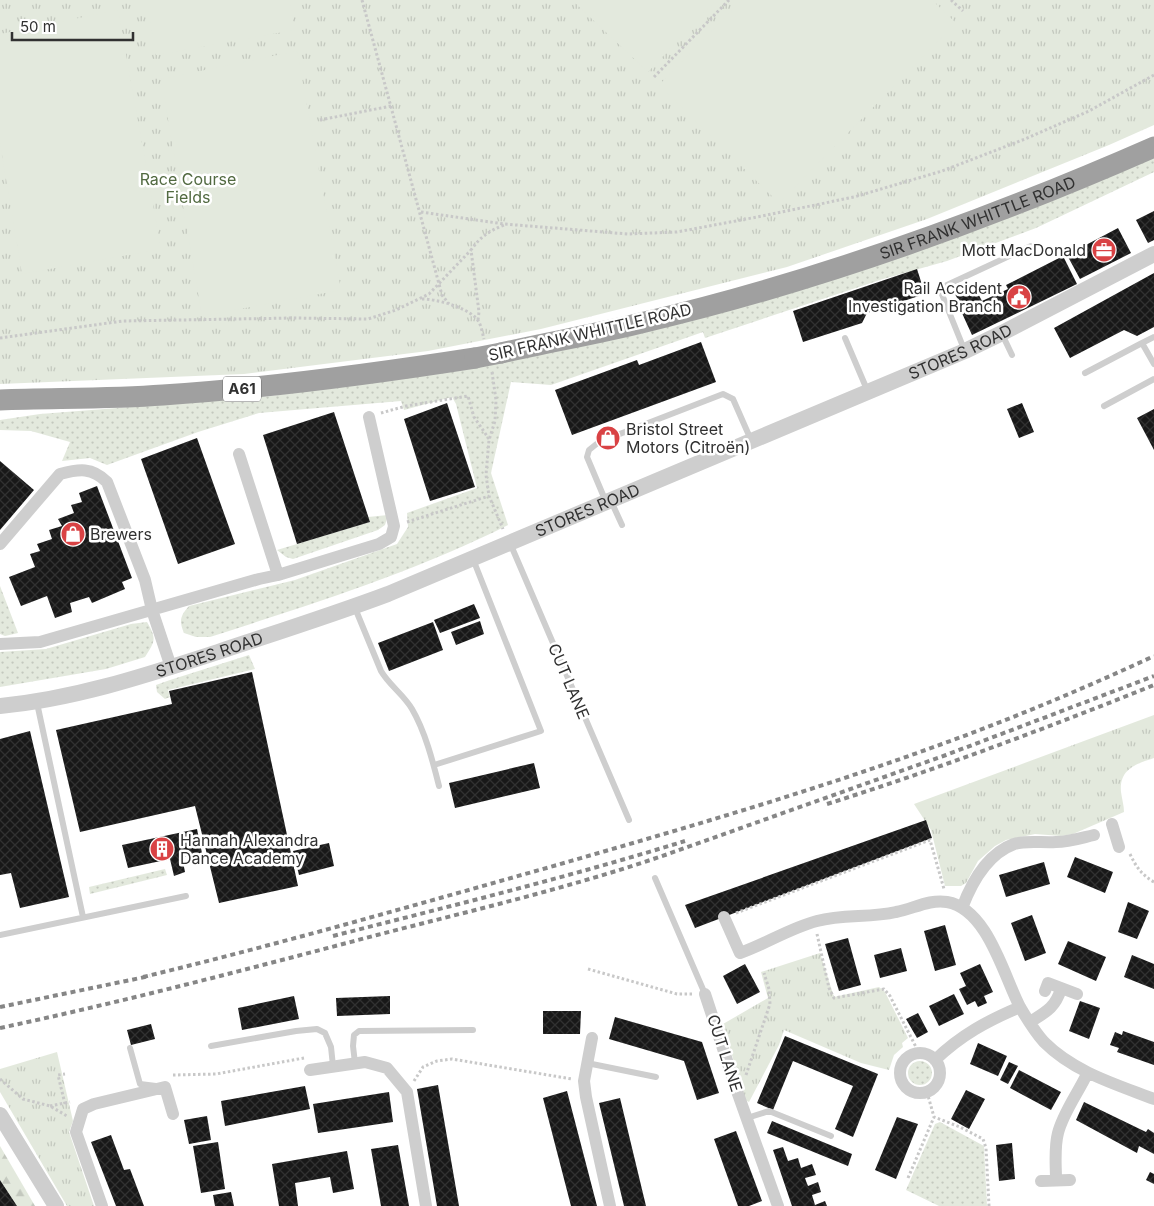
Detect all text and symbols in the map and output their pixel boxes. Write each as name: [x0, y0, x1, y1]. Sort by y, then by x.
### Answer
scale bar: [12, 10, 134, 42]
text: 50 m: [20, 17, 56, 36]
park label: Race Course Fields: [140, 169, 236, 207]
street label: SIR FRANK WHITTLE ROAD: [877, 172, 1078, 264]
office icon: Mott MacDonald: [1091, 237, 1117, 263]
place label: Mott MacDonald: [962, 240, 1086, 260]
place label: Rail Accident Investigation Branch: [848, 278, 1002, 316]
public building icon: Rail Accident Investigation Branch: [1006, 284, 1032, 310]
street label: SIR FRANK WHITTLE ROAD: [487, 299, 693, 365]
street label: STORES ROAD: [905, 320, 1015, 384]
road number: A61: [223, 376, 261, 402]
place label: Bristol Street Motors (Citroën): [626, 419, 750, 457]
shop icon: Bristol Street Motors (Citroën): [595, 425, 621, 451]
street label: STORES ROAD: [532, 479, 643, 541]
shop icon: Brewers: [60, 521, 86, 547]
place label: Brewers: [90, 524, 152, 544]
street label: STORES ROAD: [153, 628, 266, 681]
street label: CUT LANE: [544, 640, 594, 722]
place label: Hannah Alexandra Dance Academy: [180, 830, 319, 868]
building icon: Hannah Alexandra Dance Academy: [149, 836, 175, 862]
street label: CUT LANE: [703, 1012, 747, 1094]

